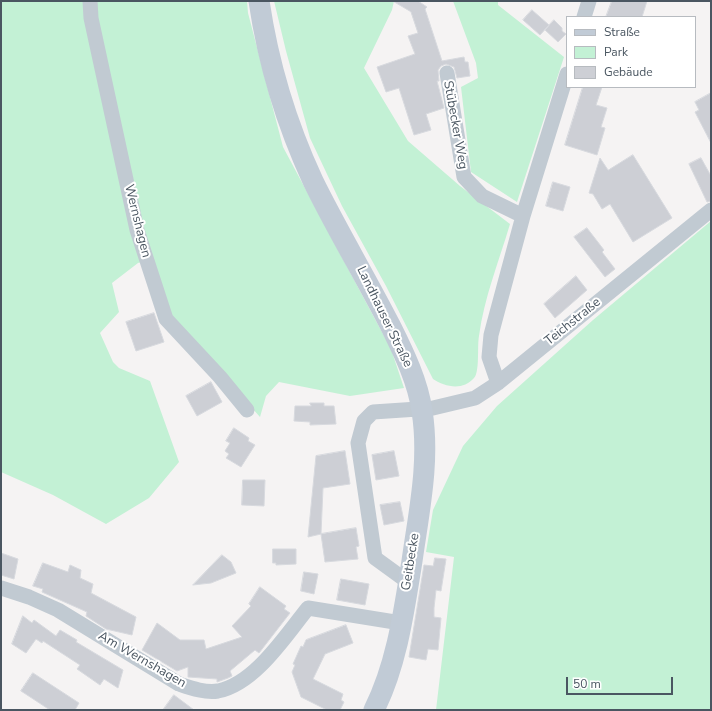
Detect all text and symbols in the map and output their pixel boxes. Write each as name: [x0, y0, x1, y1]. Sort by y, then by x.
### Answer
legend: [566, 16, 696, 88]
text: Straße: [604, 24, 640, 40]
text: Park: [604, 44, 628, 60]
text: Gebäude: [604, 64, 653, 80]
street label: Stübecker Weg: [440, 79, 470, 171]
street label: Wernshagen: [120, 183, 154, 259]
street label: Landhauser Straße: [353, 264, 415, 370]
street label: Teichstraße: [542, 295, 604, 349]
street label: Geitbecke: [399, 532, 423, 592]
street label: Am Wernshagen: [95, 629, 189, 691]
scale bar: [568, 669, 675, 695]
text: 50 m: [573, 676, 601, 692]

